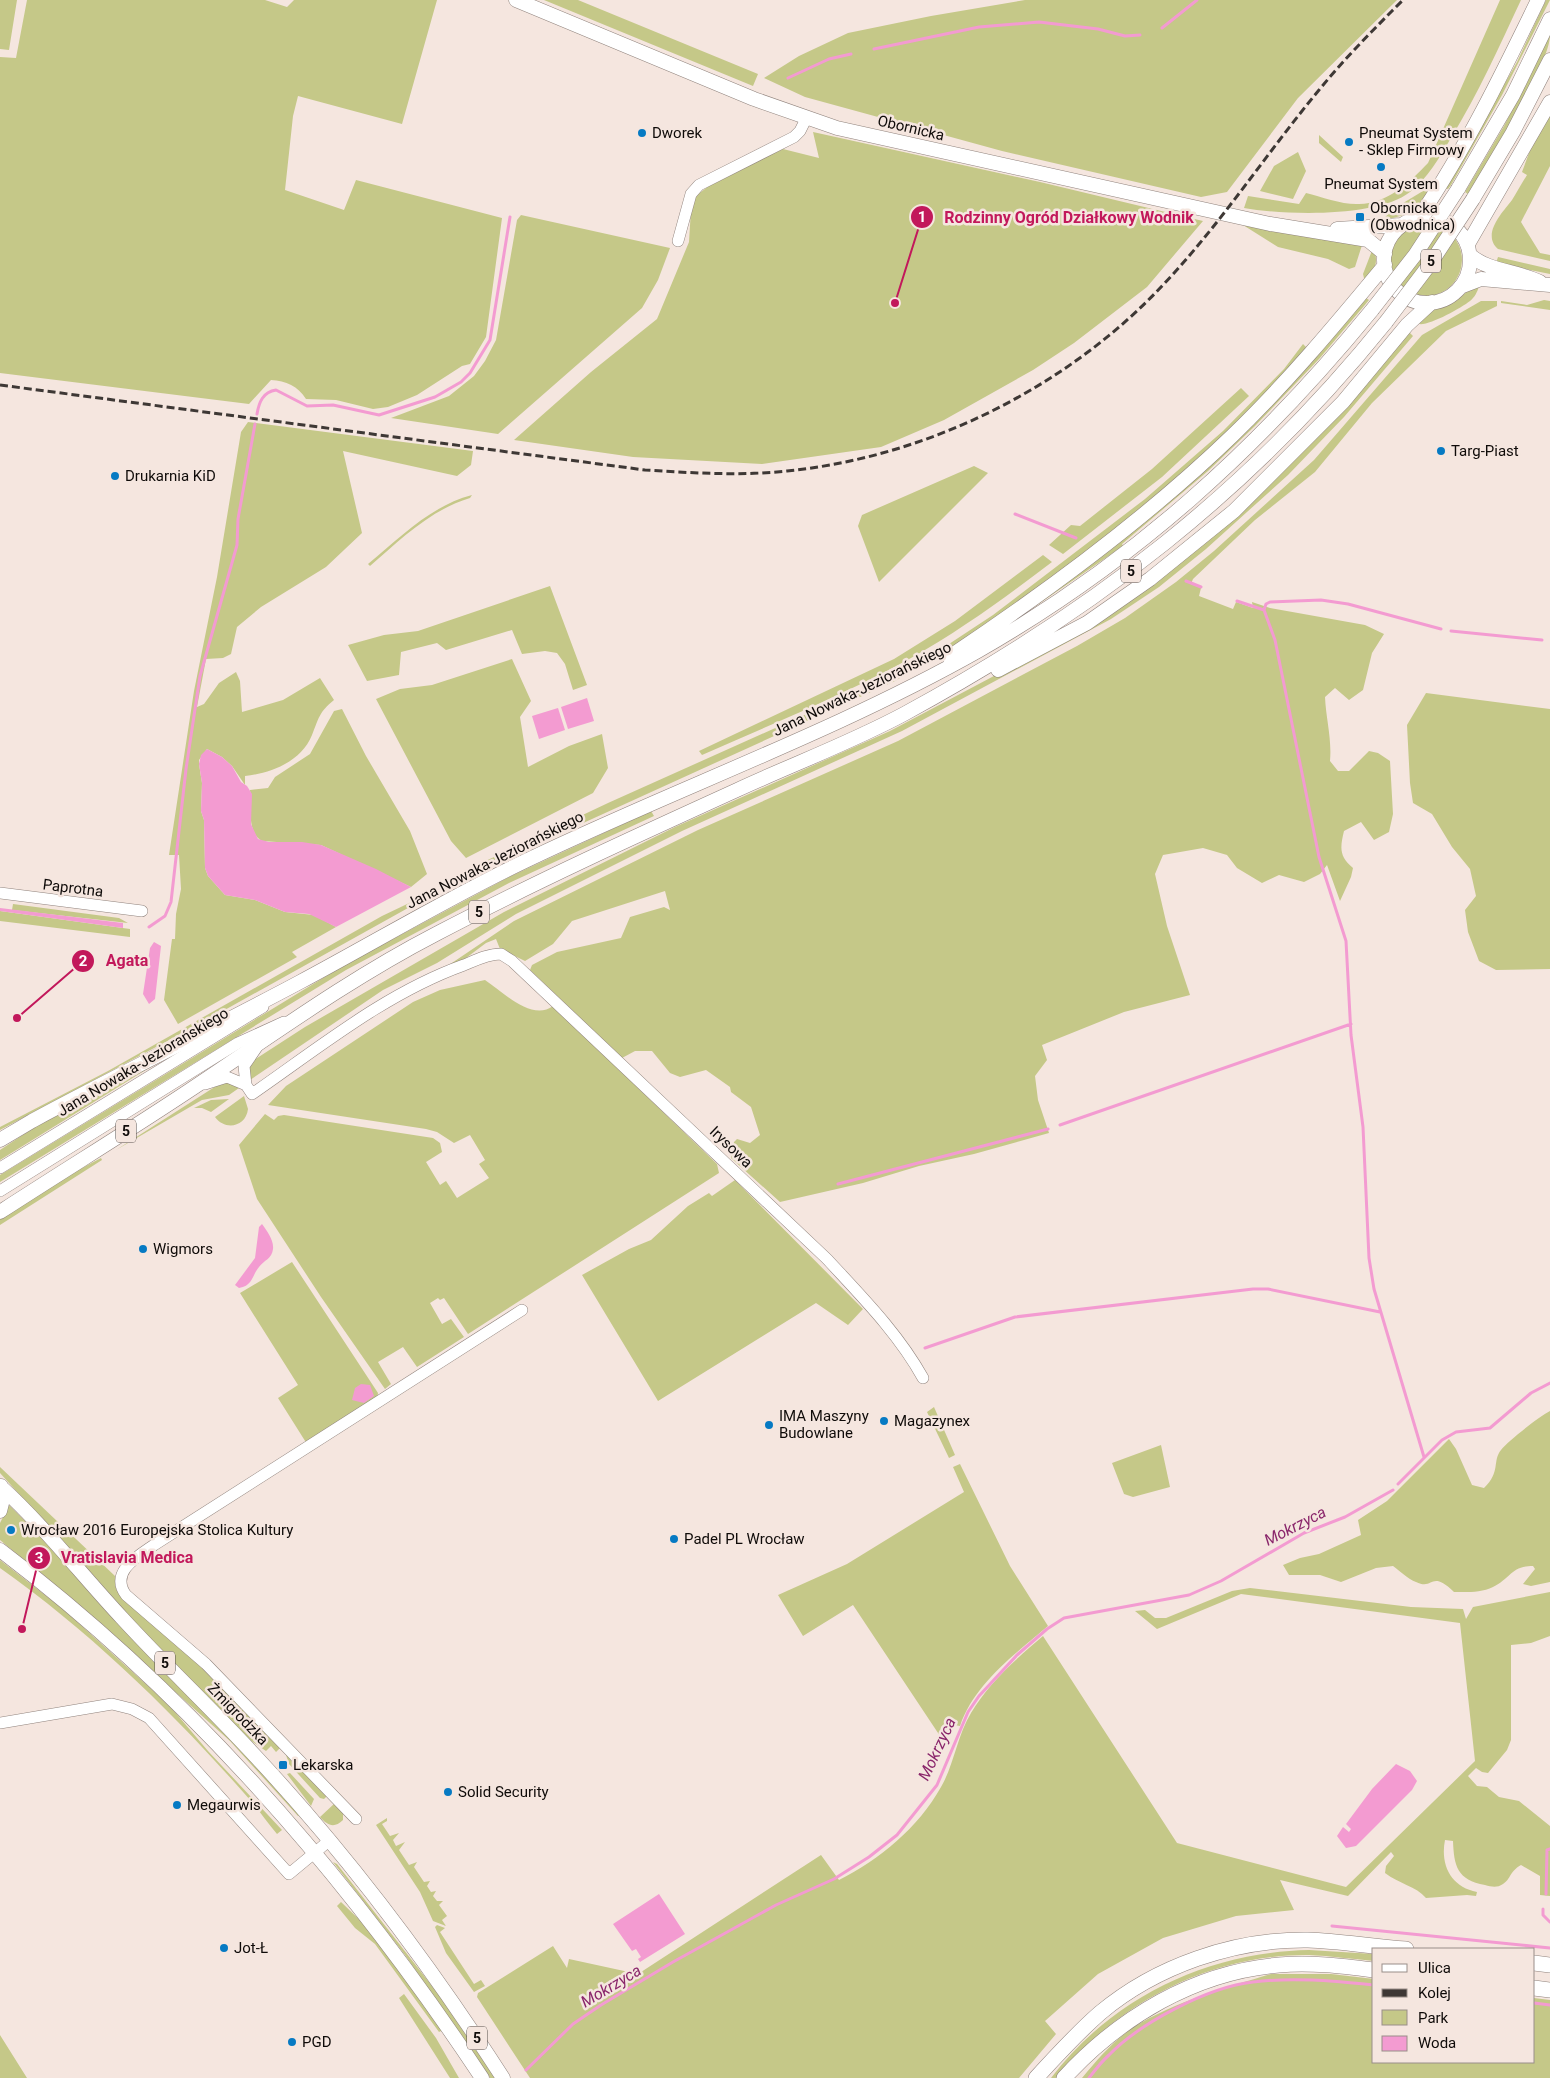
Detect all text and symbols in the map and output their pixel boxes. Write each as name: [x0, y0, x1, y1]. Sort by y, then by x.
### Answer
street label: Obornicka: [876, 112, 946, 144]
place label: Dworek: [652, 124, 703, 142]
place label: Pneumat System - Sklep Firmowy: [1359, 124, 1473, 159]
marker: Dworek: [636, 127, 648, 139]
marker: Pneumat System - Sklep Firmowy: [1343, 136, 1355, 148]
marker: Pneumat System: [1375, 161, 1387, 173]
place label: Pneumat System: [1324, 175, 1438, 193]
place label: Obornicka (Obwodnica): [1370, 199, 1455, 234]
callout: Rodzinny Ogród Działkowy Wodnik: [910, 201, 1204, 232]
text: 1: [918, 208, 926, 226]
text: Rodzinny Ogród Działkowy Wodnik: [944, 208, 1194, 227]
marker: Obornicka (Obwodnica): [1354, 211, 1366, 223]
road number: 5: [1421, 250, 1441, 272]
place label: Targ-Piast: [1451, 442, 1519, 460]
marker: Targ-Piast: [1435, 445, 1447, 457]
place label: Drukarnia KiD: [125, 467, 216, 485]
marker: Drukarnia KiD: [109, 470, 121, 482]
road number: 5: [1121, 560, 1141, 582]
street label: Jana Nowaka-Jeziorańskiego: [770, 638, 954, 740]
street label: Jana Nowaka-Jeziorańskiego: [403, 807, 587, 913]
street label: Paprotna: [42, 875, 104, 901]
road number: 5: [469, 900, 489, 924]
callout: Agata: [70, 945, 158, 976]
text: Agata: [106, 951, 149, 970]
text: 2: [79, 952, 88, 970]
street label: Jana Nowaka-Jeziorańskiego: [54, 1004, 232, 1120]
road number: 5: [116, 1120, 136, 1142]
street label: Irysowa: [706, 1122, 756, 1172]
place label: Wigmors: [153, 1240, 213, 1258]
marker: Wigmors: [137, 1243, 149, 1255]
place label: IMA Maszyny Budowlane: [779, 1407, 869, 1442]
place label: Magazynex: [894, 1412, 971, 1430]
marker: Magazynex: [878, 1415, 890, 1427]
marker: IMA Maszyny Budowlane: [763, 1419, 775, 1431]
water label: Mokrzyca: [1261, 1502, 1329, 1550]
place label: Wrocław 2016 Europejska Stolica Kultury: [21, 1521, 293, 1539]
marker: Wrocław 2016 Europejska Stolica Kultury: [5, 1524, 17, 1536]
place label: Padel PL Wrocław: [684, 1530, 805, 1548]
marker: Padel PL Wrocław: [668, 1533, 680, 1545]
callout: Vratislavia Medica: [26, 1542, 204, 1573]
text: Vratislavia Medica: [61, 1548, 194, 1567]
text: 3: [35, 1549, 43, 1567]
road number: 5: [155, 1652, 175, 1675]
street label: Żmigrodzka: [204, 1679, 272, 1749]
water label: Mokrzyca: [914, 1715, 960, 1783]
place label: Lekarska: [293, 1756, 353, 1774]
marker: Lekarska: [277, 1759, 289, 1771]
place label: Solid Security: [458, 1783, 549, 1801]
marker: Solid Security: [442, 1786, 454, 1798]
place label: Megaurwis: [187, 1796, 261, 1814]
marker: Megaurwis: [171, 1799, 183, 1811]
place label: Jot-Ł: [234, 1939, 268, 1957]
marker: Jot-Ł: [218, 1942, 230, 1954]
legend: [1372, 1948, 1535, 2063]
text: Ulica: [1418, 1959, 1451, 1977]
water label: Mokrzyca: [577, 1961, 645, 2011]
text: Kolej: [1418, 1984, 1451, 2002]
text: Park: [1418, 2009, 1449, 2027]
road number: 5: [467, 2026, 487, 2050]
place label: PGD: [302, 2033, 332, 2051]
text: Woda: [1418, 2034, 1456, 2052]
marker: PGD: [286, 2036, 298, 2048]

